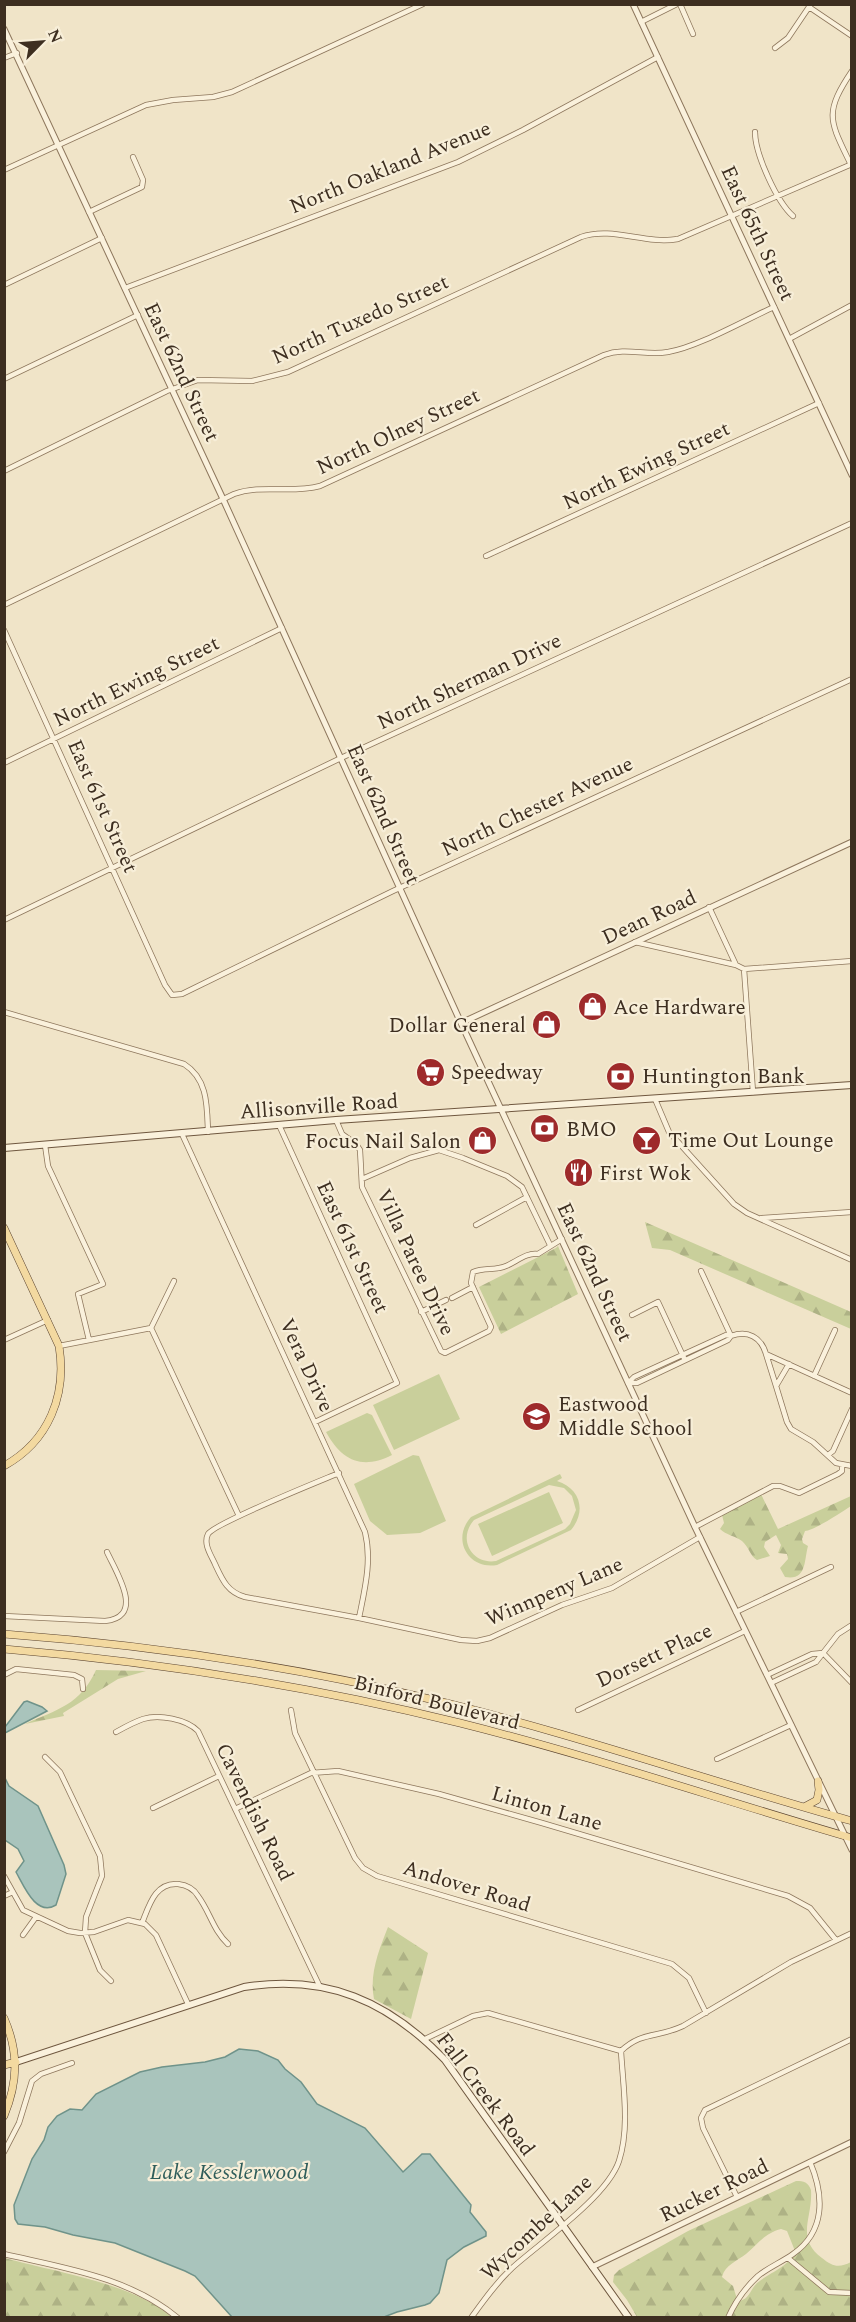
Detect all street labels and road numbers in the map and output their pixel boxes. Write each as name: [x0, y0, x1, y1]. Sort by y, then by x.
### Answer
street label: North Oakland Avenue: [285, 113, 496, 223]
street label: East 65th Street: [712, 160, 803, 307]
street label: North Tuxedo Street: [267, 266, 454, 373]
street label: East 62nd Street: [135, 297, 227, 448]
street label: North Olney Street: [311, 380, 486, 484]
street label: North Ewing Street: [557, 413, 735, 519]
street label: North Sherman Drive: [372, 625, 567, 739]
street label: North Ewing Street: [48, 628, 225, 736]
street label: East 61st Street: [58, 735, 146, 878]
street label: East 62nd Street: [338, 739, 428, 890]
street label: North Chester Avenue: [436, 748, 639, 865]
street label: Dean Road: [597, 882, 702, 954]
street label: Allisonville Road: [239, 1086, 399, 1128]
street label: East 61st Street: [307, 1176, 397, 1319]
street label: Villa Paree Drive: [367, 1184, 463, 1341]
street label: East 62nd Street: [548, 1197, 640, 1348]
street label: Vera Drive: [270, 1313, 342, 1418]
street label: Winnpeny Lane: [481, 1549, 628, 1635]
street label: Dorsett Place: [591, 1615, 718, 1697]
street label: Binford Boulevard: [350, 1667, 523, 1739]
street label: Cavendish Road: [207, 1738, 301, 1887]
street label: Linton Lane: [487, 1778, 606, 1840]
street label: Andover Road: [399, 1852, 535, 1922]
street label: Fall Creek Road: [428, 2026, 543, 2164]
street label: Rucker Road: [654, 2151, 775, 2231]
street label: Wycombe Lane: [473, 2167, 600, 2288]

